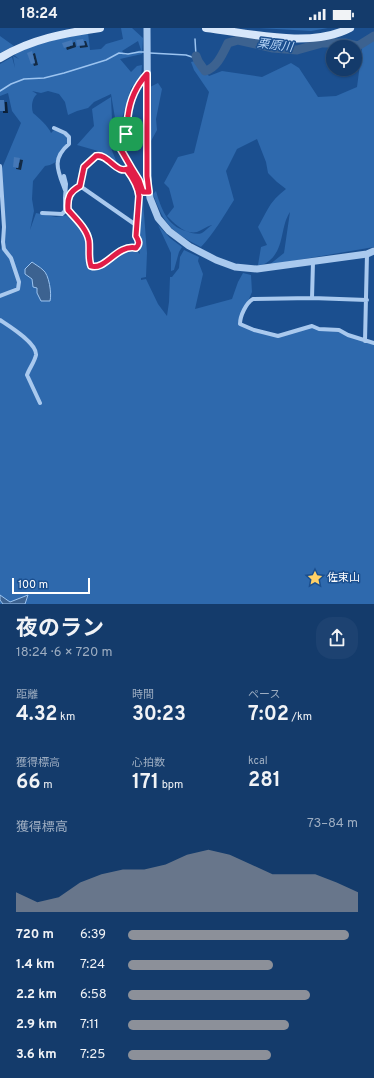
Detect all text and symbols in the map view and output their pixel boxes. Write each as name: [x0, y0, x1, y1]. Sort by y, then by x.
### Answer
text: 18:24: [20, 5, 58, 24]
water label: 栗原川: [256, 36, 296, 56]
map controls: [326, 40, 362, 76]
button: locate: [326, 40, 362, 76]
pin: [109, 117, 143, 151]
icon: arrive: [115, 123, 137, 145]
place icon: 佐束山: [306, 569, 324, 587]
place label: 佐束山: [327, 571, 360, 585]
scale bar: [12, 576, 90, 595]
text: 100 m: [18, 578, 48, 592]
text: 夜のラン: [16, 616, 104, 643]
button: share: [316, 617, 358, 659]
text: 18:24 · 6 × 720 m: [16, 645, 112, 661]
text: 距離: [16, 688, 38, 702]
text: 時間: [132, 688, 154, 702]
text: ペース: [248, 688, 280, 702]
text: 4.32: [16, 702, 58, 728]
text: 30:23: [132, 702, 186, 728]
text: 7:02: [248, 702, 289, 728]
text: km: [58, 710, 75, 724]
text: /km: [289, 710, 312, 724]
text: kcal: [248, 754, 268, 768]
text: 獲得標高: [16, 756, 60, 770]
text: 心拍数: [132, 756, 165, 770]
text: 281: [248, 768, 281, 794]
text: 66: [16, 770, 41, 796]
text: 171: [132, 770, 159, 796]
text: m: [41, 778, 53, 792]
text: bpm: [159, 778, 183, 792]
text: 73–84 m: [307, 816, 358, 832]
text: 獲得標高: [16, 820, 68, 836]
text: 720 m: [16, 927, 54, 943]
text: 6:39: [80, 927, 106, 943]
text: 1.4 km: [16, 957, 55, 973]
text: 7:24: [80, 957, 105, 973]
text: 2.2 km: [16, 987, 57, 1003]
text: 6:58: [80, 987, 107, 1003]
text: 2.9 km: [16, 1017, 57, 1033]
text: 7:11: [80, 1017, 99, 1033]
text: 3.6 km: [16, 1047, 57, 1063]
text: 7:25: [80, 1047, 105, 1063]

